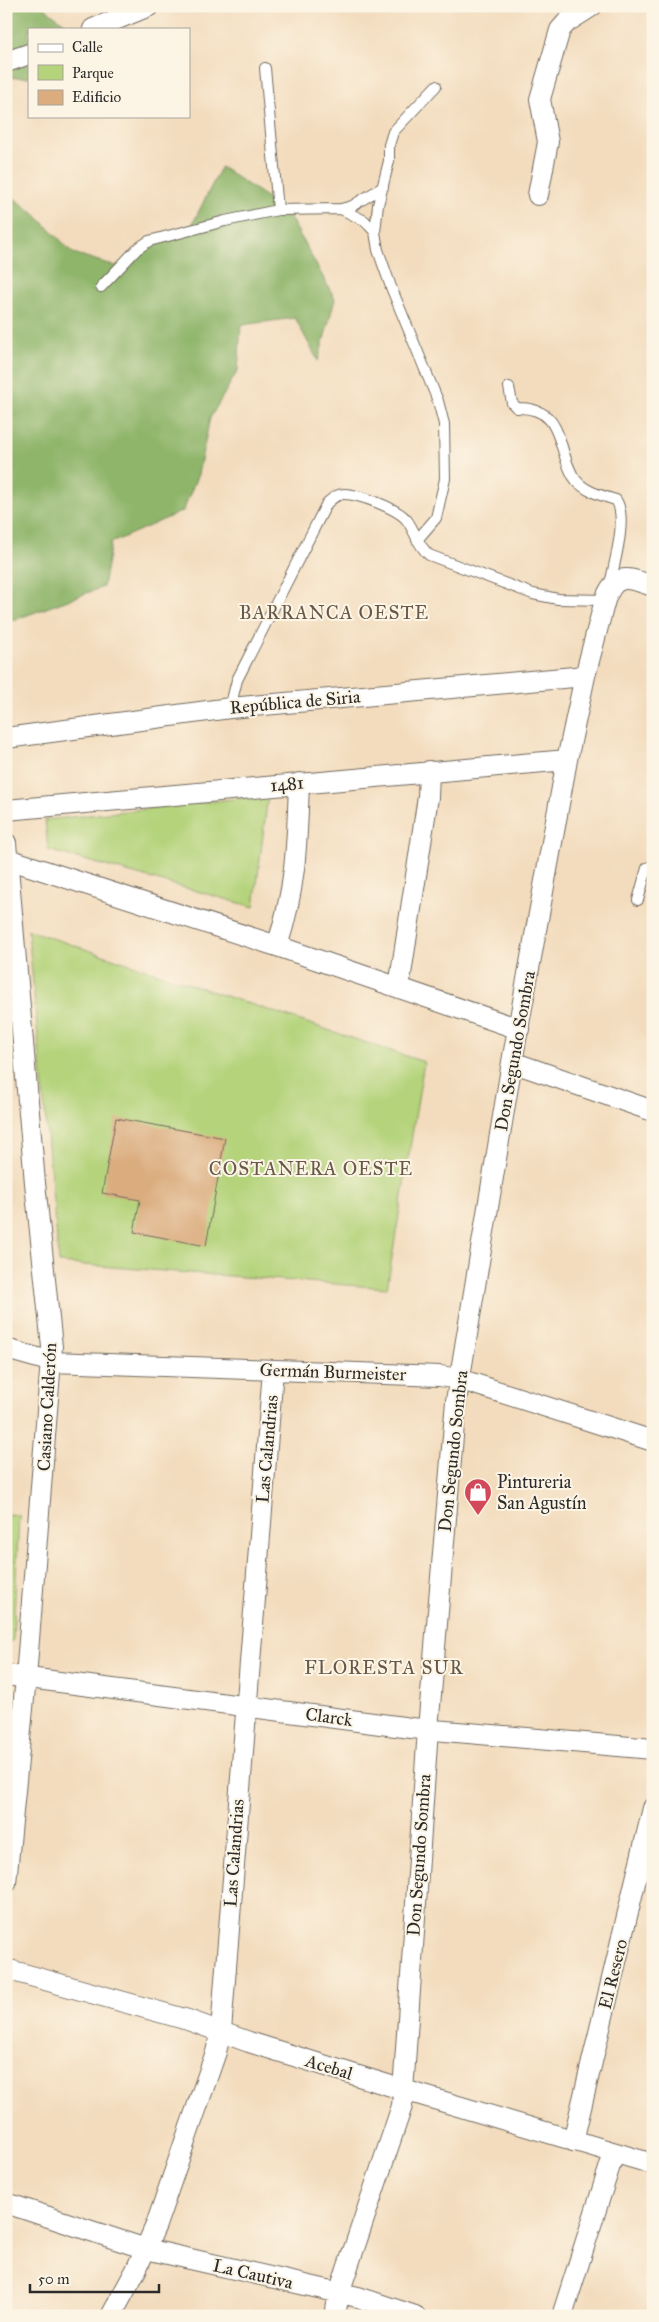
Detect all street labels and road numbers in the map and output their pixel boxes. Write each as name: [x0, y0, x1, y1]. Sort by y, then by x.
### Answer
street label: República de Siria: [229, 685, 362, 719]
street label: 1481: [269, 772, 305, 796]
street label: Don Segundo Sombra: [490, 969, 541, 1133]
street label: Casiano Calderón: [33, 1342, 61, 1472]
street label: Germán Burmeister: [259, 1358, 407, 1386]
street label: Don Segundo Sombra: [434, 1369, 473, 1533]
street label: Las Calandrias: [251, 1394, 283, 1504]
street label: Clarck: [304, 1703, 355, 1731]
street label: Don Segundo Sombra: [402, 1773, 437, 1937]
street label: Las Calandrias: [219, 1798, 249, 1908]
street label: El Resero: [594, 1937, 632, 2011]
street label: Acebal: [302, 2049, 355, 2085]
street label: La Cautiva: [211, 2254, 296, 2294]

